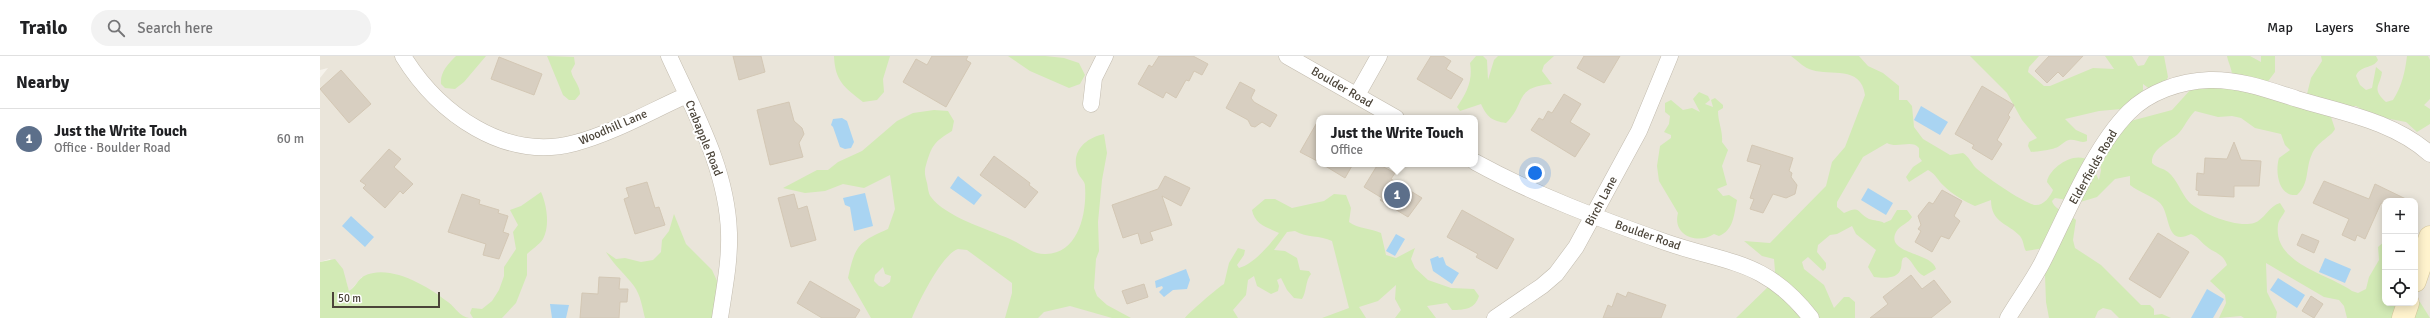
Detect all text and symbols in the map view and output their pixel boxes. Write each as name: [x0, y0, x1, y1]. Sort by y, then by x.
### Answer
search box: [91, 10, 371, 46]
text: Trailo: [20, 16, 67, 40]
icon: search: [105, 17, 127, 39]
text: Search here: [137, 19, 213, 37]
text: Map: [2267, 19, 2293, 36]
text: Layers: [2315, 19, 2354, 36]
text: Share: [2376, 19, 2410, 36]
street label: Boulder Road: [1308, 64, 1375, 111]
text: Nearby: [16, 72, 69, 93]
street label: Crabapple Road: [681, 98, 726, 178]
street label: Woodhill Lane: [577, 106, 650, 149]
popup: [1316, 115, 1478, 167]
text: Just the Write Touch: [54, 122, 187, 140]
text: Just the Write Touch: [1330, 124, 1464, 142]
street label: Elderfields Road: [2066, 127, 2121, 207]
text: 1: [25, 131, 33, 147]
text: 60 m: [277, 131, 304, 147]
text: Office · Boulder Road: [54, 140, 171, 156]
text: Office: [1330, 142, 1363, 158]
your location: [1525, 163, 1545, 183]
street label: Birch Lane: [1582, 174, 1621, 229]
pin: 1: [1384, 180, 1410, 210]
map controls: [2382, 198, 2418, 306]
button: +: [2382, 198, 2418, 234]
street label: Boulder Road: [1613, 217, 1683, 254]
button: −: [2382, 234, 2418, 270]
button: locate: [2382, 270, 2418, 306]
scale bar: [332, 290, 440, 309]
text: 50 m: [338, 292, 361, 305]

